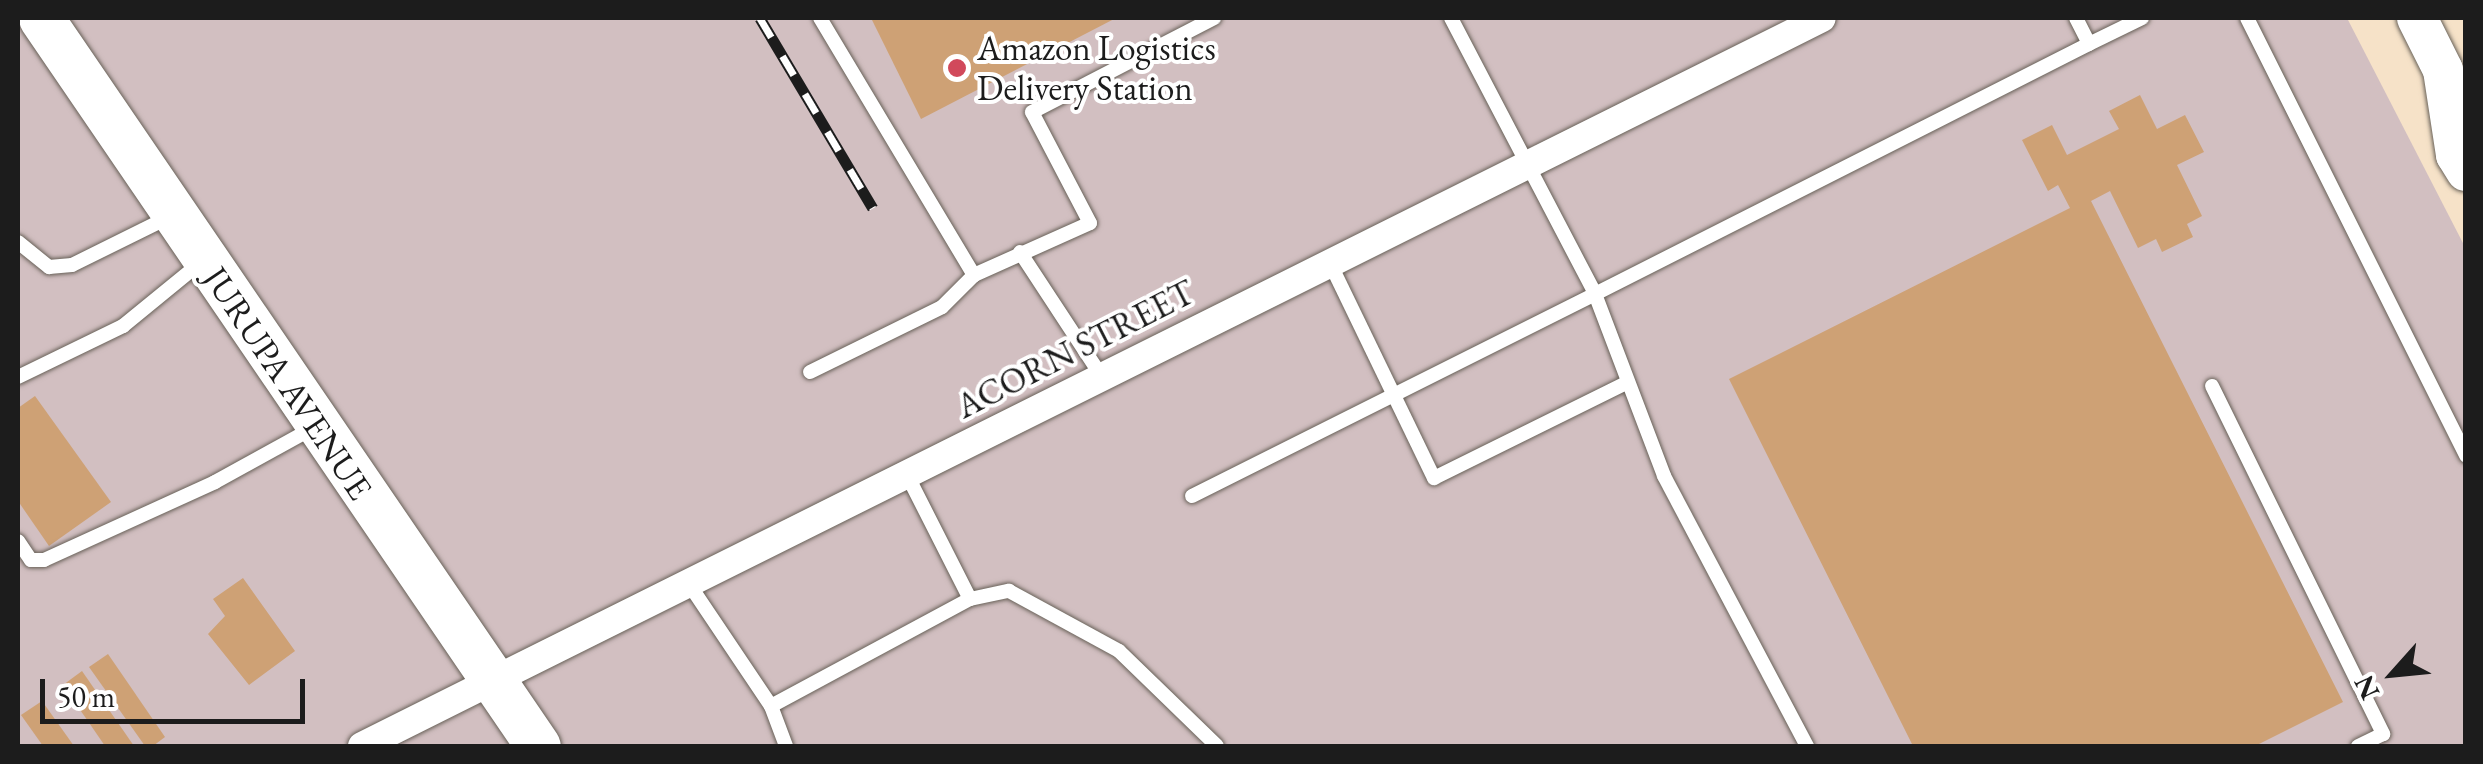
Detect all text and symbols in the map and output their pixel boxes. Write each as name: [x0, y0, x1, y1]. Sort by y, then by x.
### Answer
place label: Amazon Logistics Delivery Station: [977, 27, 1216, 109]
marker: Amazon Logistics Delivery Station: [946, 57, 968, 79]
street label: JURUPA AVENUE: [195, 259, 381, 507]
street label: ACORN STREET: [949, 271, 1201, 427]
north arrow: [2343, 624, 2443, 724]
scale bar: [45, 659, 310, 721]
text: N: [2345, 669, 2387, 706]
text: 50 m: [57, 677, 115, 716]

